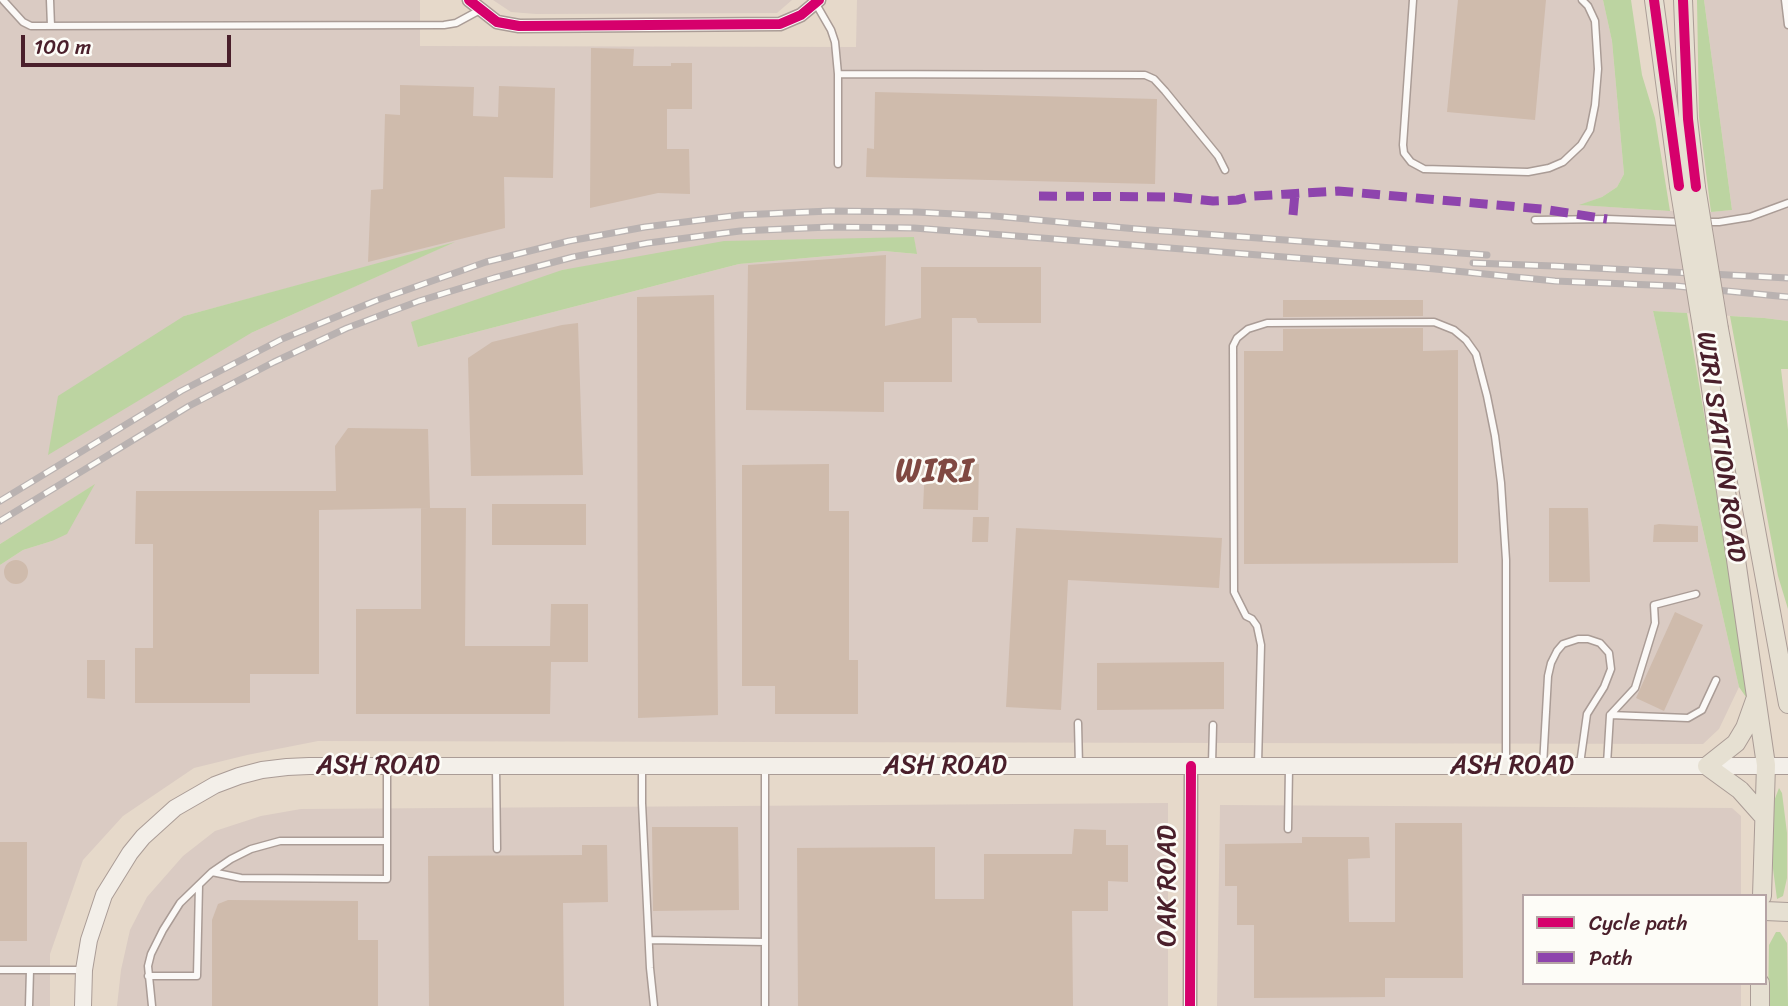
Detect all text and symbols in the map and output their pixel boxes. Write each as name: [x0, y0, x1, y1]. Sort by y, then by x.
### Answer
scale bar: [24, 21, 234, 65]
text: 100 m: [34, 28, 91, 66]
street label: WIRI STATION ROAD: [1688, 330, 1752, 564]
district label: WIRI: [897, 453, 973, 493]
street label: ASH ROAD: [316, 750, 440, 782]
street label: ASH ROAD: [883, 750, 1007, 782]
street label: ASH ROAD: [1450, 750, 1574, 782]
street label: OAK ROAD: [1152, 825, 1184, 947]
legend: [1522, 894, 1767, 985]
text: Cycle path: [1589, 904, 1688, 942]
text: Path: [1589, 939, 1632, 977]

